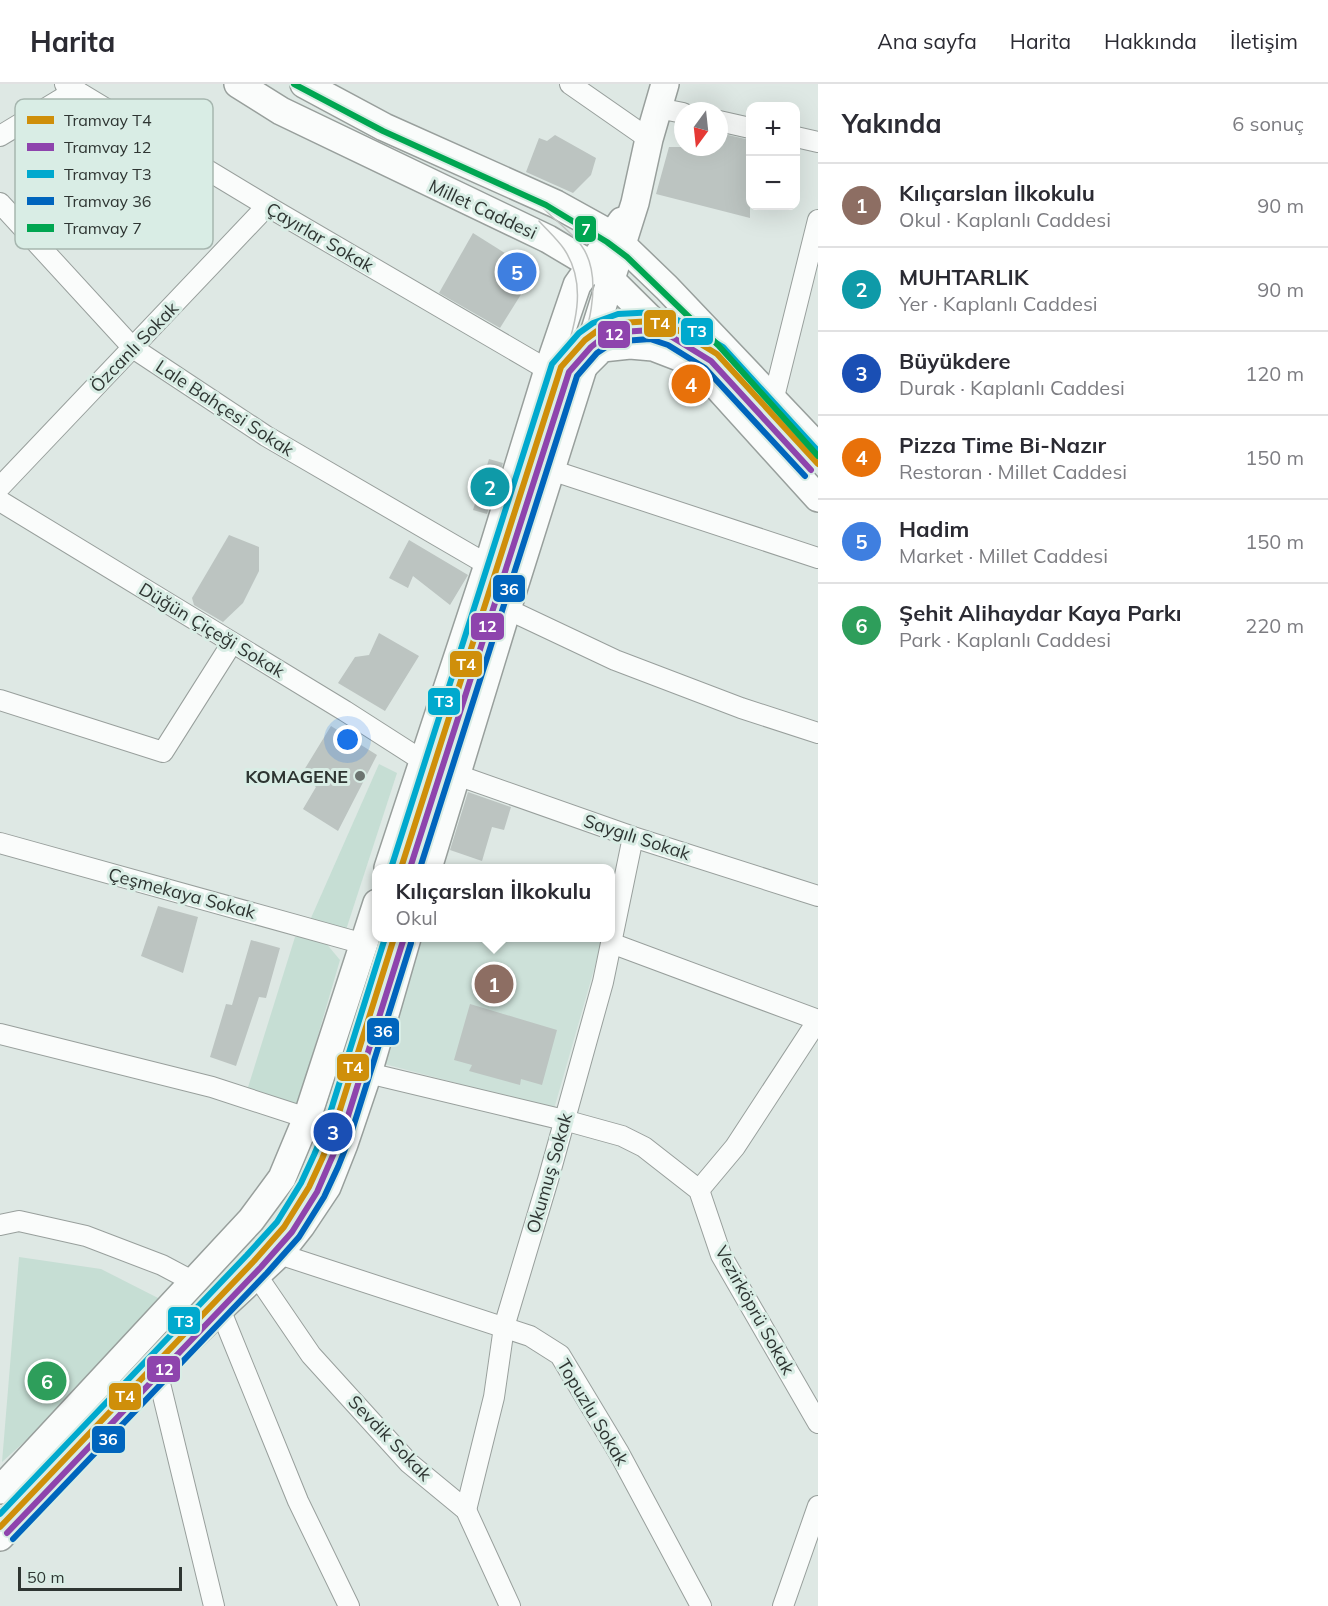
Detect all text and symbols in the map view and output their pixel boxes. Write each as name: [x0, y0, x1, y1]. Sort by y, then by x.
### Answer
text: Harita: [30, 24, 115, 59]
text: Ana sayfa: [877, 28, 977, 54]
text: Harita: [1010, 28, 1071, 54]
text: Hakkında: [1104, 28, 1197, 54]
text: İletişim: [1230, 28, 1298, 54]
legend: [15, 99, 213, 249]
north arrow: [674, 102, 728, 156]
map controls: [746, 102, 800, 210]
button: +: [746, 102, 800, 156]
text: Yakında: [842, 107, 942, 140]
text: Tramvay T4: [64, 110, 152, 130]
text: 6 sonuç: [1232, 111, 1304, 136]
text: Tramvay 12: [64, 137, 151, 157]
button: −: [746, 156, 800, 210]
text: Tramvay T3: [64, 164, 152, 184]
street label: Millet Caddesi: [425, 174, 541, 244]
text: Kılıçarslan İlkokulu: [899, 179, 1095, 207]
text: Tramvay 36: [64, 191, 151, 211]
text: 1: [856, 193, 868, 218]
text: 90 m: [1257, 193, 1304, 218]
street label: Çayırlar Sokak: [262, 197, 378, 277]
text: Okul · Kaplanlı Caddesi: [899, 207, 1111, 232]
line badge: 7: [574, 215, 597, 243]
text: Tramvay 7: [64, 218, 142, 238]
text: 7: [581, 219, 591, 239]
pin: 5: [498, 250, 536, 294]
text: MUHTARLIK: [899, 263, 1029, 291]
text: 2: [856, 277, 868, 302]
text: 90 m: [1257, 277, 1304, 302]
text: Yer · Kaplanlı Caddesi: [899, 291, 1098, 316]
street label: Özcanlı Sokak: [85, 296, 183, 397]
line badge: T4: [643, 309, 677, 338]
text: T4: [650, 313, 670, 333]
line badge: T3: [680, 317, 714, 346]
line badge: 12: [597, 320, 631, 349]
text: T3: [687, 321, 707, 341]
text: 12: [604, 324, 624, 344]
text: Büyükdere: [899, 347, 1011, 375]
street label: Lale Bahçesi Sokak: [152, 355, 299, 462]
text: 3: [856, 361, 868, 386]
text: 120 m: [1245, 361, 1304, 386]
pin: 4: [672, 362, 710, 406]
text: Durak · Kaplanlı Caddesi: [899, 375, 1125, 400]
text: Pizza Time Bi-Nazır: [899, 431, 1106, 459]
text: 4: [856, 445, 868, 470]
text: 150 m: [1245, 445, 1304, 470]
text: Restoran · Millet Caddesi: [899, 459, 1127, 484]
pin: 2: [470, 464, 510, 510]
text: Hadim: [899, 515, 969, 543]
text: 5: [856, 529, 868, 554]
text: 150 m: [1245, 529, 1304, 554]
text: Market · Millet Caddesi: [899, 543, 1108, 568]
line badge: 36: [492, 574, 526, 603]
street label: Düğün Çiçeği Sokak: [135, 577, 290, 683]
text: 36: [499, 579, 519, 599]
text: Şehit Alihaydar Kaya Parkı: [899, 599, 1182, 627]
line badge: 12: [470, 612, 505, 641]
text: 6: [856, 613, 868, 638]
text: 220 m: [1245, 613, 1304, 638]
text: 12: [477, 616, 497, 636]
text: Park · Kaplanlı Caddesi: [899, 627, 1111, 652]
line badge: T4: [449, 650, 483, 678]
text: T4: [456, 654, 476, 674]
line badge: T3: [427, 687, 461, 716]
text: T3: [434, 691, 454, 711]
your location: [333, 725, 362, 754]
place label: KOMAGENE: [245, 765, 348, 788]
marker: KOMAGENE: [353, 769, 367, 783]
street label: Saygılı Sokak: [581, 809, 694, 865]
street label: Çeşmekaya Sokak: [106, 862, 259, 924]
popup: [372, 864, 615, 942]
text: Kılıçarslan İlkokulu: [396, 877, 591, 905]
text: Okul: [396, 905, 438, 930]
pin: 1: [474, 962, 514, 1006]
line badge: 36: [366, 1017, 400, 1046]
text: 36: [373, 1021, 393, 1041]
line badge: T4: [336, 1053, 370, 1082]
text: T4: [343, 1057, 363, 1077]
street label: Okumuş Sokak: [521, 1109, 577, 1236]
pin: 3: [314, 1110, 352, 1154]
street label: Vezirköprü Sokak: [710, 1241, 800, 1379]
line badge: T3: [167, 1306, 201, 1335]
text: T3: [174, 1311, 194, 1331]
street label: Topuzlu Sokak: [552, 1354, 634, 1470]
line badge: 12: [146, 1355, 181, 1383]
pin: 6: [28, 1358, 66, 1404]
text: 12: [154, 1359, 174, 1379]
line badge: T4: [108, 1382, 142, 1411]
text: T4: [115, 1386, 135, 1406]
street label: Sevdik Sokak: [343, 1390, 437, 1486]
line badge: 36: [91, 1425, 126, 1454]
text: 36: [98, 1429, 118, 1449]
scale bar: [18, 1564, 182, 1592]
text: 50 m: [27, 1567, 64, 1587]

